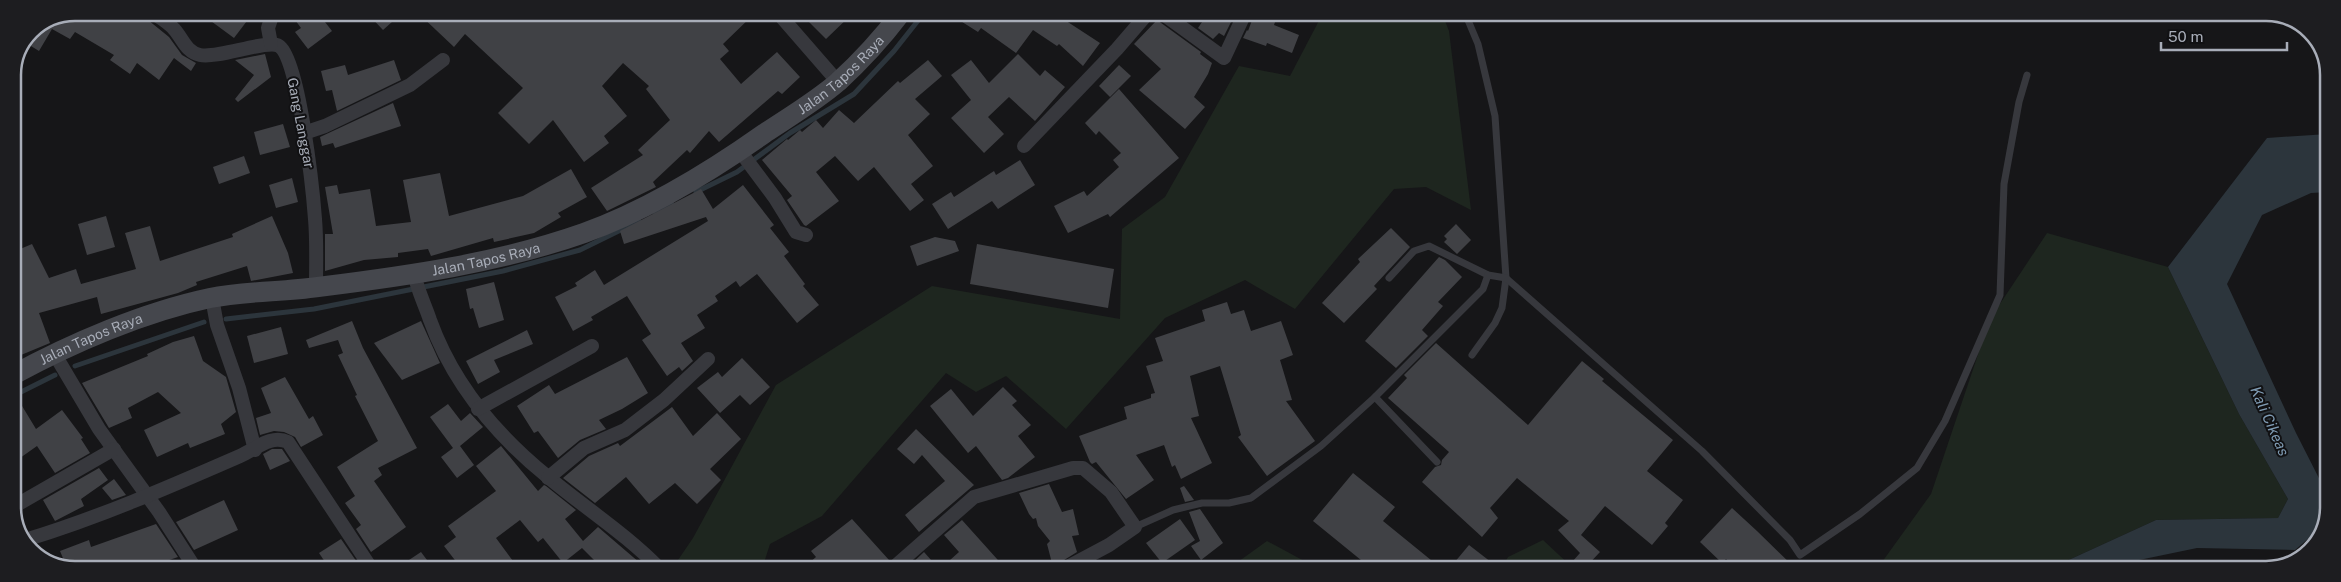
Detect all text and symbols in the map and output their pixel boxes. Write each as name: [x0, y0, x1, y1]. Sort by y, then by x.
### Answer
scale bar: [2161, 20, 2287, 52]
text: 50 m: [2168, 28, 2203, 45]
street label: Jalan Tapos Raya: [795, 32, 887, 117]
street label: Gang Langgar: [284, 76, 318, 170]
street label: Jalan Tapos Raya: [430, 239, 542, 279]
street label: Jalan Tapos Raya: [37, 310, 144, 368]
water label: Kali Cikeas: [2247, 384, 2293, 458]

